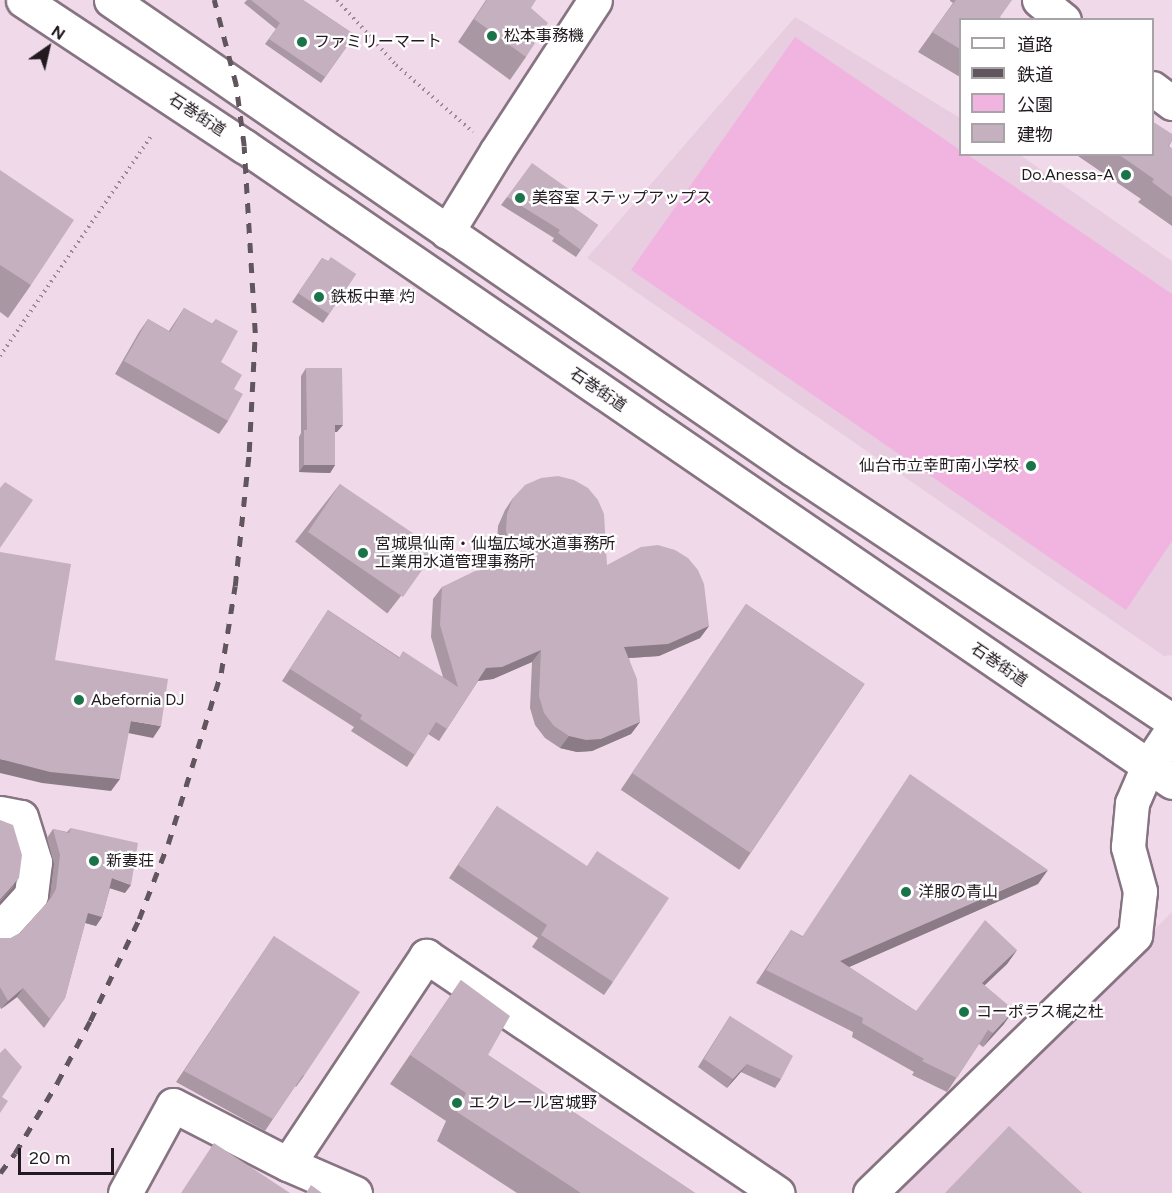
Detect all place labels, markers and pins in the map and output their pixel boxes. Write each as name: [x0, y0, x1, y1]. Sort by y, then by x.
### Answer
place label: 松本事務機: [504, 26, 584, 46]
marker: 松本事務機: [485, 29, 499, 43]
place label: ファミリーマート: [314, 32, 442, 52]
marker: ファミリーマート: [295, 35, 309, 49]
place label: Do.Anessa-A: [1021, 165, 1114, 185]
marker: Do.Anessa-A: [1119, 168, 1133, 182]
place label: 美容室 ステップアップス: [532, 188, 712, 208]
marker: 美容室 ステップアップス: [513, 191, 527, 205]
place label: 鉄板中華 灼: [331, 287, 415, 307]
marker: 鉄板中華 灼: [312, 290, 326, 304]
place label: 仙台市立幸町南小学校: [859, 456, 1019, 476]
marker: 仙台市立幸町南小学校: [1024, 459, 1038, 473]
place label: 宮城県仙南・仙塩広域水道事務所 工業用水道管理事務所: [375, 534, 615, 572]
marker: 宮城県仙南・仙塩広域水道事務所 工業用水道管理事務所: [356, 546, 370, 560]
place label: Abefornia DJ: [91, 690, 184, 710]
marker: Abefornia DJ: [72, 693, 86, 707]
place label: 新妻荘: [106, 851, 154, 871]
marker: 新妻荘: [87, 854, 101, 868]
place label: 洋服の青山: [918, 882, 998, 902]
marker: 洋服の青山: [899, 885, 913, 899]
place label: コーポラス梶之杜: [976, 1002, 1104, 1022]
marker: コーポラス梶之杜: [957, 1005, 971, 1019]
place label: エクレール宮城野: [469, 1093, 597, 1113]
marker: エクレール宮城野: [450, 1096, 464, 1110]

